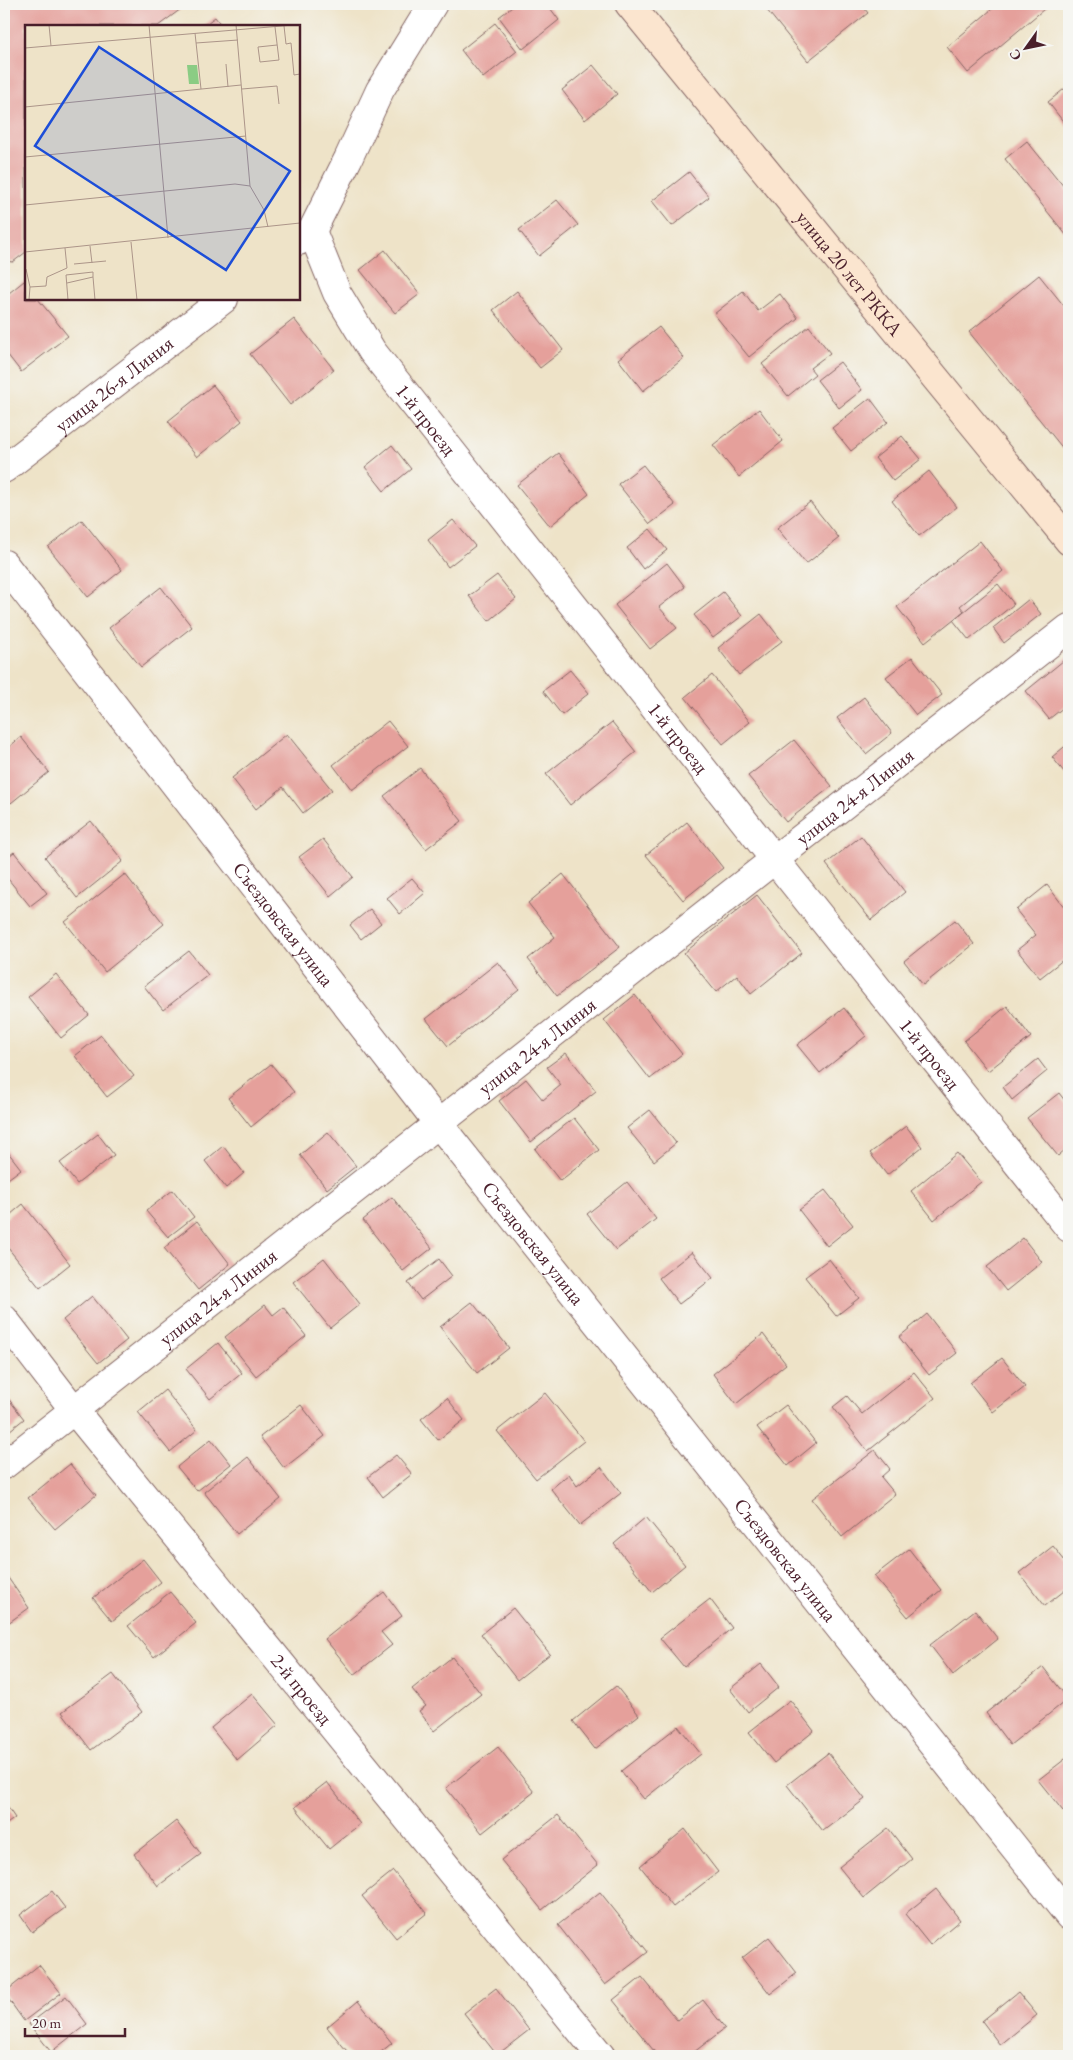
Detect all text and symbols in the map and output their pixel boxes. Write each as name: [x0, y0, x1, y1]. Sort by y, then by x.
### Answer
north arrow: [1000, 22, 1050, 72]
inset map: [25, 25, 300, 300]
text: С: [1005, 46, 1025, 64]
street label: улица 20 лет РККА: [790, 205, 909, 341]
street label: улица 26-я Линия: [49, 330, 179, 438]
street label: 1-й проезд: [390, 378, 463, 461]
street label: 1-й проезд: [642, 697, 715, 779]
street label: улица 24-я Линия: [790, 742, 919, 851]
street label: Съездовская улица: [227, 857, 340, 992]
street label: улица 24-я Линия: [473, 992, 601, 1100]
street label: 1-й проезд: [893, 1013, 966, 1095]
street label: Съездовская улица: [476, 1176, 591, 1310]
street label: улица 24-я Линия: [154, 1242, 282, 1351]
street label: Съездовская улица: [728, 1493, 843, 1627]
street label: 2-й проезд: [265, 1648, 338, 1730]
scale bar: [25, 2005, 125, 2037]
text: 20 m: [32, 2013, 61, 2032]

